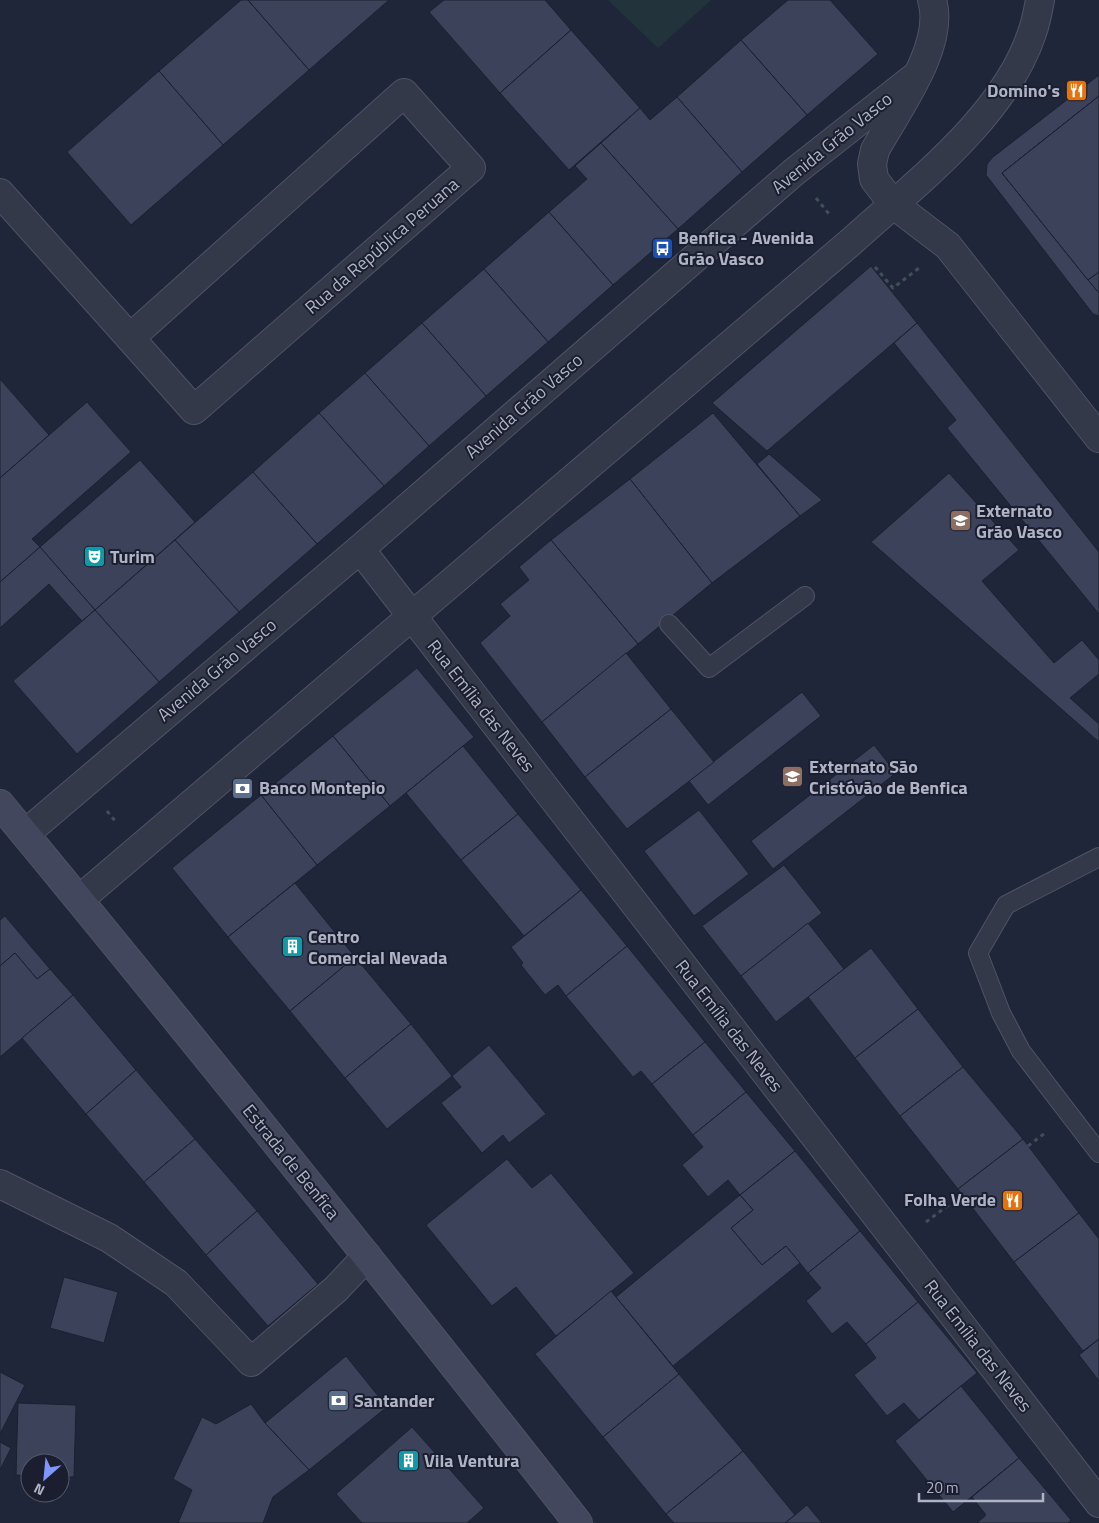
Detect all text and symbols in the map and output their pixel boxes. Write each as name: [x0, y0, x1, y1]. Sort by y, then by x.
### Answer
place label: Domino's: [987, 77, 1060, 104]
restaurant icon: Domino's: [1064, 79, 1088, 103]
street label: Avenida Grão Vasco: [765, 85, 898, 200]
street label: Rua da República Peruana: [299, 171, 465, 320]
place label: Benfica - Avenida Grão Vasco: [678, 224, 814, 272]
bus stop icon: Benfica - Avenida Grão Vasco: [650, 236, 674, 260]
street label: Avenida Grão Vasco: [459, 347, 589, 465]
place label: Externato Grão Vasco: [976, 497, 1062, 545]
school or university icon: Externato Grão Vasco: [948, 509, 972, 533]
place label: Turim: [110, 543, 155, 570]
theatre icon: Turim: [82, 545, 106, 569]
street label: Avenida Grão Vasco: [151, 612, 282, 728]
street label: Rua Emília das Neves: [421, 634, 542, 778]
place label: Externato São Cristóvão de Benfica: [809, 753, 968, 801]
school or university icon: Externato São Cristóvão de Benfica: [781, 765, 805, 789]
place label: Banco Montepio: [259, 774, 385, 801]
bank icon: Banco Montepio: [231, 776, 255, 800]
place label: Centro Comercial Nevada: [308, 923, 447, 971]
building icon: Centro Comercial Nevada: [280, 935, 304, 959]
street label: Rua Emília das Neves: [669, 954, 790, 1098]
street label: Estrada de Benfica: [236, 1098, 346, 1225]
place label: Folha Verde: [904, 1186, 996, 1213]
restaurant icon: Folha Verde: [1000, 1188, 1024, 1212]
street label: Rua Emília das Neves: [918, 1274, 1039, 1418]
place label: Santander: [354, 1387, 435, 1414]
bank icon: Santander: [326, 1389, 350, 1413]
place label: Vila Ventura: [424, 1447, 519, 1474]
building icon: Vila Ventura: [396, 1449, 420, 1473]
north arrow: [20, 1453, 70, 1503]
scale bar: [919, 1470, 1043, 1502]
text: 20 m: [926, 1476, 959, 1499]
text: N: [30, 1478, 48, 1502]

